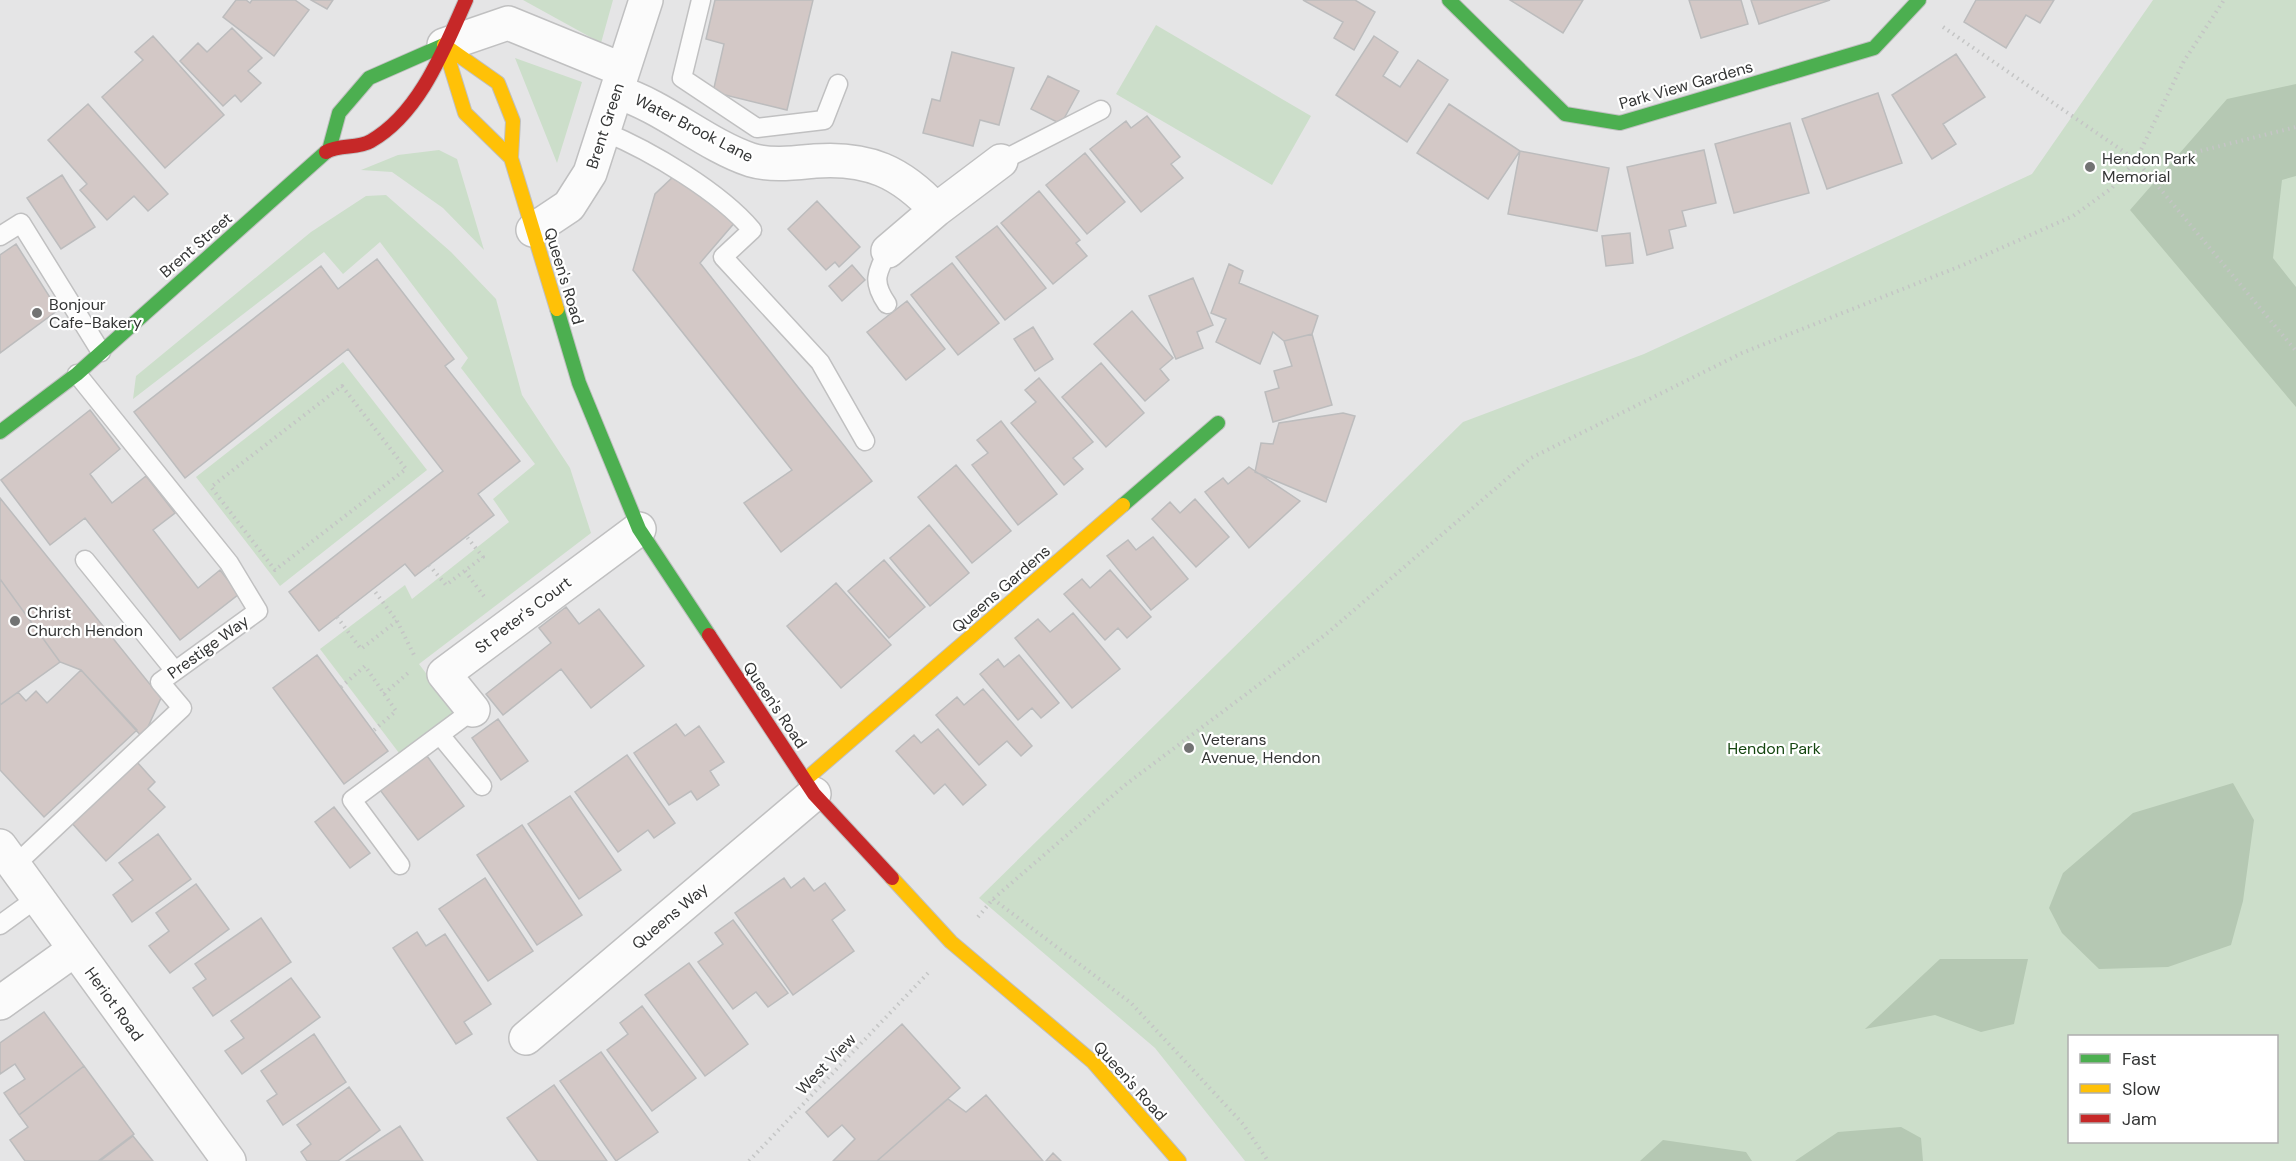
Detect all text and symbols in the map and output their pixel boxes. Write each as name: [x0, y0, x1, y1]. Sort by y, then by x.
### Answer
street label: Park View Gardens: [1617, 56, 1755, 114]
street label: Brent Green: [581, 80, 629, 172]
street label: Water Brook Lane: [631, 89, 757, 167]
place label: Hendon Park Memorial: [2102, 148, 2196, 187]
marker: Hendon Park Memorial: [2083, 160, 2097, 174]
street label: Brent Street: [155, 208, 237, 282]
street label: Queen's Road: [539, 225, 589, 327]
place label: Bonjour Cafe-Bakery: [49, 294, 142, 333]
marker: Bonjour Cafe-Bakery: [30, 306, 44, 320]
street label: Queens Gardens: [947, 540, 1055, 638]
street label: St Peter's Court: [470, 572, 576, 658]
place label: Christ Church Hendon: [27, 602, 143, 641]
street label: Prestige Way: [163, 610, 253, 684]
marker: Christ Church Hendon: [8, 614, 22, 628]
street label: Queen's Road: [738, 658, 812, 752]
place label: Veterans Avenue, Hendon: [1201, 729, 1320, 768]
park label: Hendon Park: [1727, 738, 1821, 759]
marker: Veterans Avenue, Hendon: [1182, 741, 1196, 755]
street label: Queens Way: [628, 878, 713, 954]
street label: Heriot Road: [80, 963, 148, 1045]
street label: West View: [792, 1029, 860, 1099]
legend: [2068, 1035, 2278, 1143]
street label: Queen's Road: [1089, 1037, 1171, 1125]
text: Fast: [2122, 1047, 2157, 1071]
text: Slow: [2122, 1077, 2161, 1101]
text: Jam: [2122, 1107, 2157, 1131]

